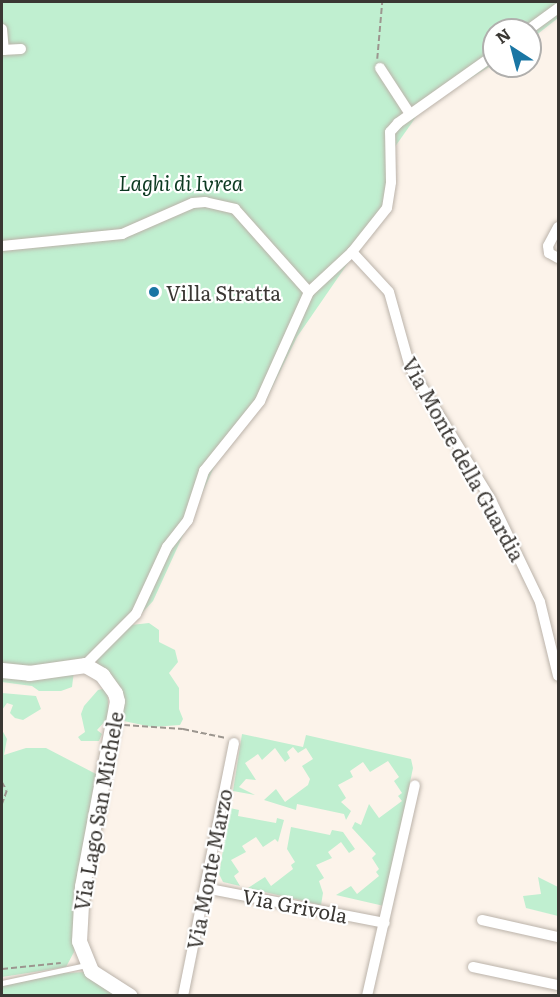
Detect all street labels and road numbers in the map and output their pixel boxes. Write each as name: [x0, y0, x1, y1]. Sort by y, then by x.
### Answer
street label: Via Monte della Guardia: [398, 353, 530, 565]
street label: Via Lago San Michele: [69, 709, 127, 913]
street label: Via Monte Marzo: [182, 787, 236, 951]
street label: Via Grivola: [240, 883, 350, 927]

